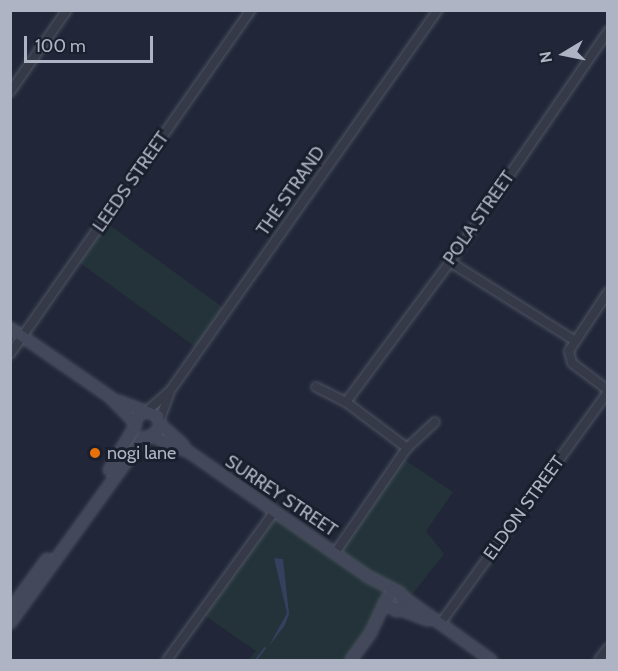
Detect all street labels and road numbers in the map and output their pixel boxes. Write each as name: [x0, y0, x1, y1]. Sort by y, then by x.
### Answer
street label: LEEDS STREET: [89, 128, 173, 236]
street label: THE STRAND: [252, 142, 330, 240]
street label: POLA STREET: [439, 167, 519, 269]
street label: SURREY STREET: [221, 451, 341, 541]
street label: ELDON STREET: [479, 452, 569, 564]

